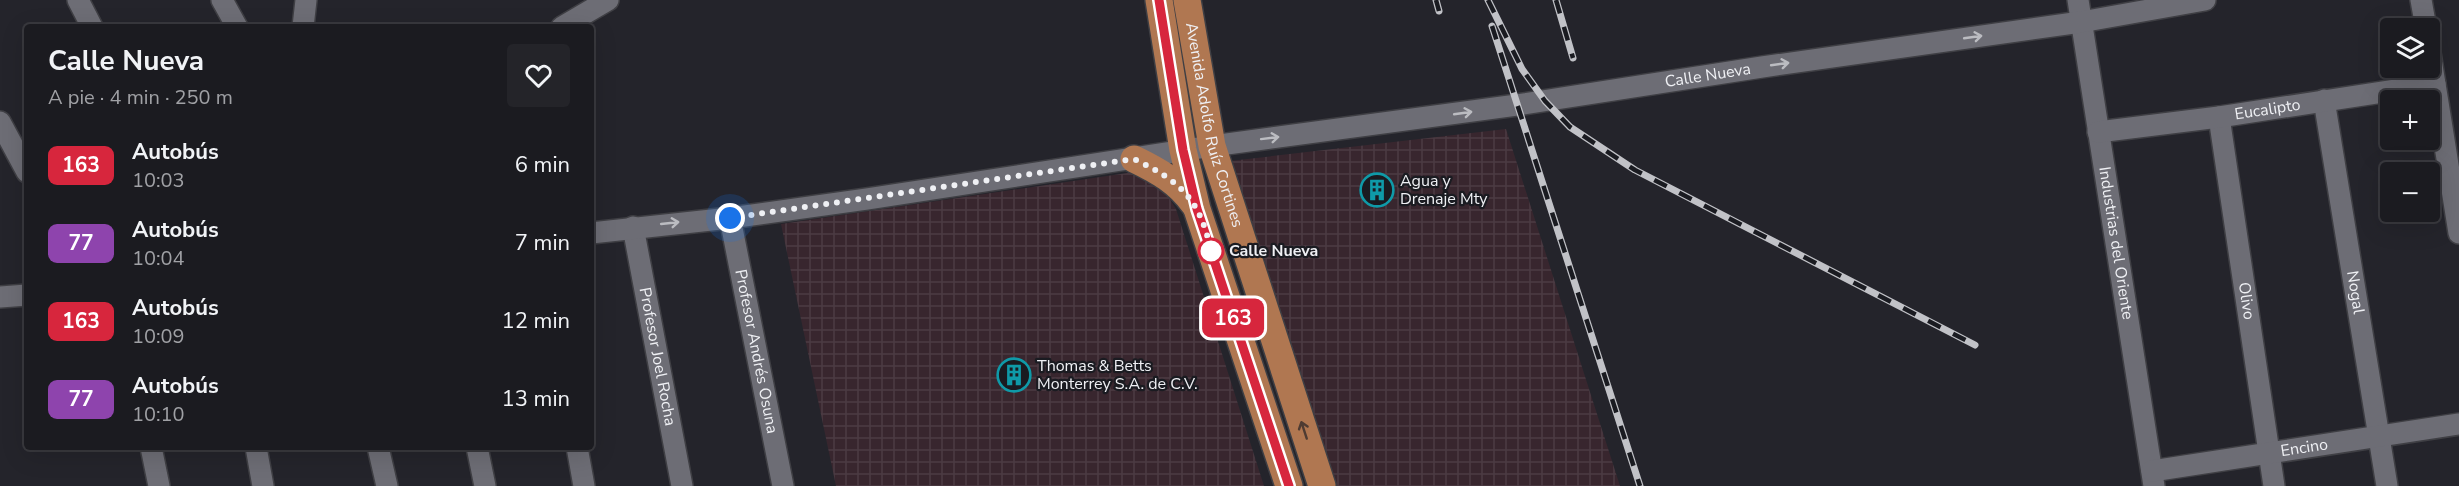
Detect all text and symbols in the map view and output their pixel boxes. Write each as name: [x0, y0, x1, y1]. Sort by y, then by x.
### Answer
map controls: [2380, 18, 2440, 222]
button: layers: [2380, 18, 2440, 78]
street label: Avenida Adolfo Ruíz Cortines: [1180, 21, 1249, 230]
one-way arrow: [1963, 32, 1983, 43]
text: Calle Nueva: [48, 42, 204, 80]
button: heart: [507, 44, 570, 107]
street label: Calle Nueva: [1663, 58, 1752, 93]
one-way arrow: [1770, 59, 1790, 70]
text: A pie · 4 min · 250 m: [48, 84, 233, 111]
button: +: [2380, 90, 2440, 150]
street label: Eucalipto: [2233, 94, 2302, 125]
one-way arrow: [1453, 107, 1472, 118]
one-way arrow: [1259, 133, 1279, 144]
text: Autobús: [132, 137, 219, 167]
text: 6 min: [515, 150, 570, 180]
text: 163: [62, 151, 100, 179]
button: −: [2380, 162, 2440, 222]
street label: Industrias del Oriente: [2093, 165, 2139, 321]
text: 10:03: [132, 167, 185, 194]
place label: Agua y Drenaje Mty: [1400, 170, 1488, 210]
building icon: Agua y Drenaje Mty: [1359, 172, 1395, 208]
your location: [715, 203, 745, 233]
text: Autobús: [132, 215, 219, 245]
one-way arrow: [659, 217, 679, 228]
text: 7 min: [515, 228, 570, 258]
text: 77: [68, 229, 94, 257]
marker: Calle Nueva: [1198, 238, 1224, 264]
place label: Calle Nueva: [1229, 240, 1318, 262]
text: 10:04: [132, 245, 185, 272]
street label: Profesor Andrés Osuna: [729, 267, 783, 436]
street label: Nogal: [2341, 269, 2370, 316]
street label: Olivo: [2233, 281, 2260, 321]
street label: Profesor Joel Rocha: [634, 286, 681, 428]
text: Autobús: [132, 293, 219, 323]
line badge: 163: [1198, 298, 1268, 338]
text: 163: [1214, 304, 1252, 332]
text: 12 min: [502, 306, 570, 336]
text: 163: [62, 307, 100, 335]
text: 10:09: [132, 323, 185, 350]
place label: Thomas & Betts Monterrey S.A. de C.V.: [1037, 355, 1198, 395]
building icon: Thomas & Betts Monterrey S.A. de C.V.: [996, 357, 1032, 393]
text: Autobús: [132, 371, 219, 401]
text: 13 min: [502, 384, 570, 414]
text: 77: [68, 385, 94, 413]
text: 10:10: [132, 401, 185, 428]
one-way arrow: [1298, 421, 1309, 440]
street label: Encino: [2279, 433, 2329, 462]

